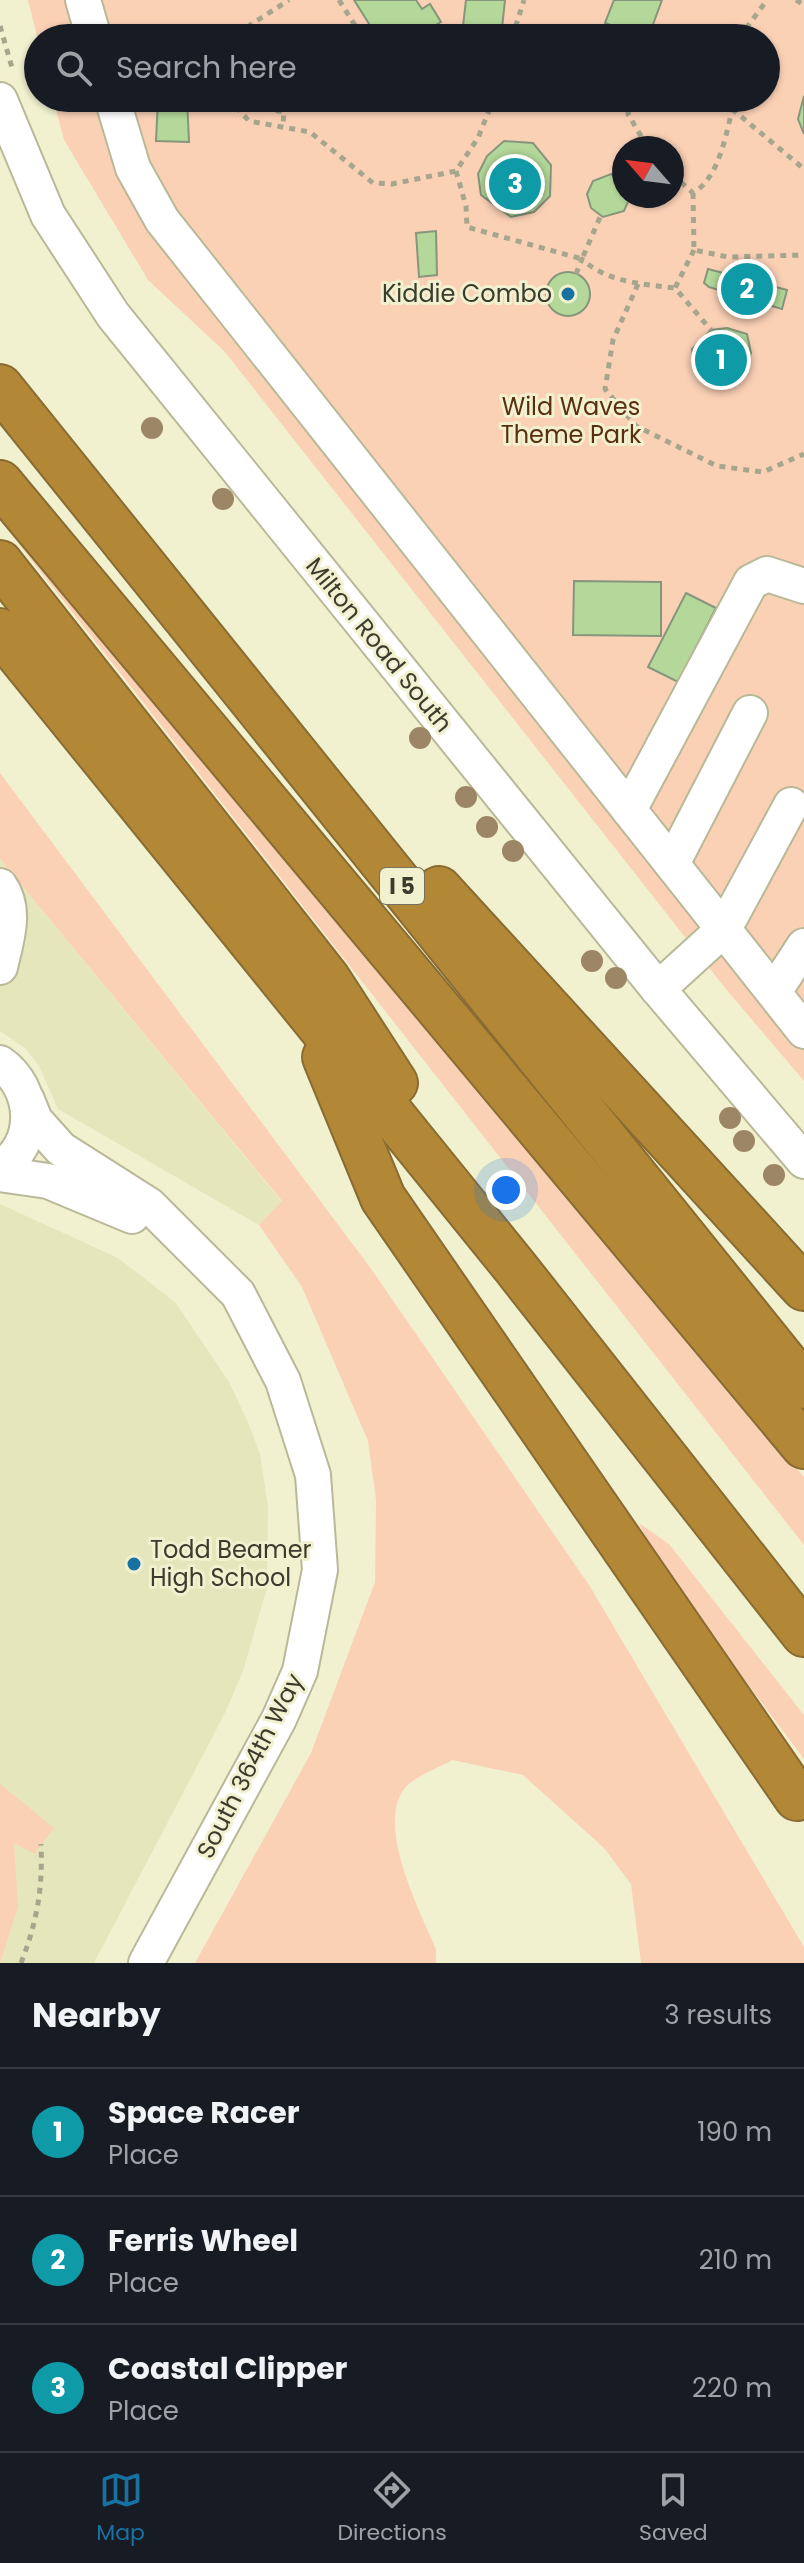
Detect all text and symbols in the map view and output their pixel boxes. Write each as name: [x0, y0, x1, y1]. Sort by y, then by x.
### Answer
search box: [24, 24, 780, 112]
icon: search: [52, 46, 96, 90]
text: Search here: [116, 46, 297, 89]
north arrow: [612, 136, 684, 208]
pin: 3: [489, 154, 541, 214]
pin: 2: [721, 259, 773, 319]
place label: Kiddie Combo: [382, 277, 552, 310]
marker: Kiddie Combo: [559, 285, 577, 303]
pin: 1: [695, 330, 747, 390]
park label: Wild Waves Theme Park: [501, 390, 642, 451]
street label: Milton Road South: [299, 550, 460, 739]
road number: I 5: [380, 868, 424, 904]
your location: [486, 1170, 526, 1210]
place label: Todd Beamer High School: [150, 1533, 312, 1594]
marker: Todd Beamer High School: [125, 1555, 143, 1573]
street label: South 364th Way: [189, 1667, 311, 1864]
text: Nearby: [32, 1991, 161, 2039]
text: 3 results: [664, 1997, 772, 2033]
text: Space Racer: [108, 2091, 300, 2134]
text: 1: [53, 2114, 63, 2150]
text: 190 m: [697, 2114, 772, 2150]
text: Place: [108, 2137, 179, 2173]
text: Ferris Wheel: [108, 2219, 298, 2262]
text: 2: [51, 2242, 65, 2278]
text: 210 m: [699, 2242, 772, 2278]
text: Place: [108, 2265, 179, 2301]
text: Coastal Clipper: [108, 2347, 347, 2390]
text: 3: [50, 2370, 66, 2406]
text: 220 m: [692, 2370, 772, 2406]
text: Place: [108, 2393, 179, 2429]
tab: Map: [96, 2468, 145, 2549]
tab: Directions: [337, 2468, 447, 2549]
tab: Saved: [639, 2468, 708, 2549]

